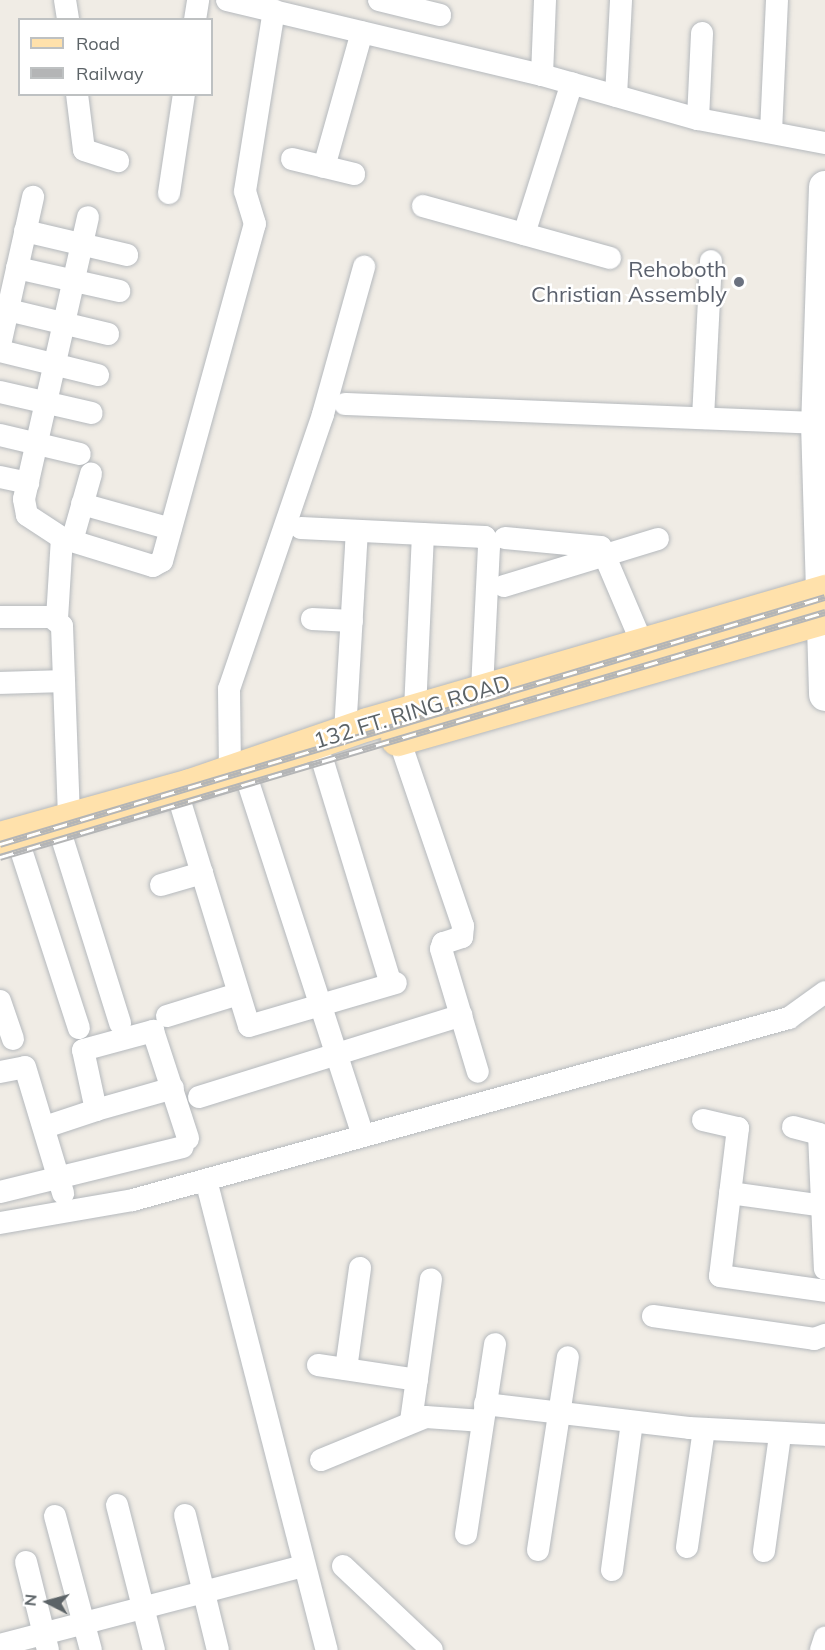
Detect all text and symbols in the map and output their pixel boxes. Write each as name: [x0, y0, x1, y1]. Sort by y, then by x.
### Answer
legend: [18, 18, 213, 96]
text: Road: [76, 32, 120, 55]
text: Railway: [76, 62, 144, 85]
place label: Rehoboth Christian Assembly: [531, 256, 727, 308]
marker: Rehoboth Christian Assembly: [732, 275, 746, 289]
street label: 132 FT. RING ROAD: [311, 670, 513, 754]
north arrow: [18, 1572, 78, 1632]
text: N: [20, 1593, 41, 1607]

